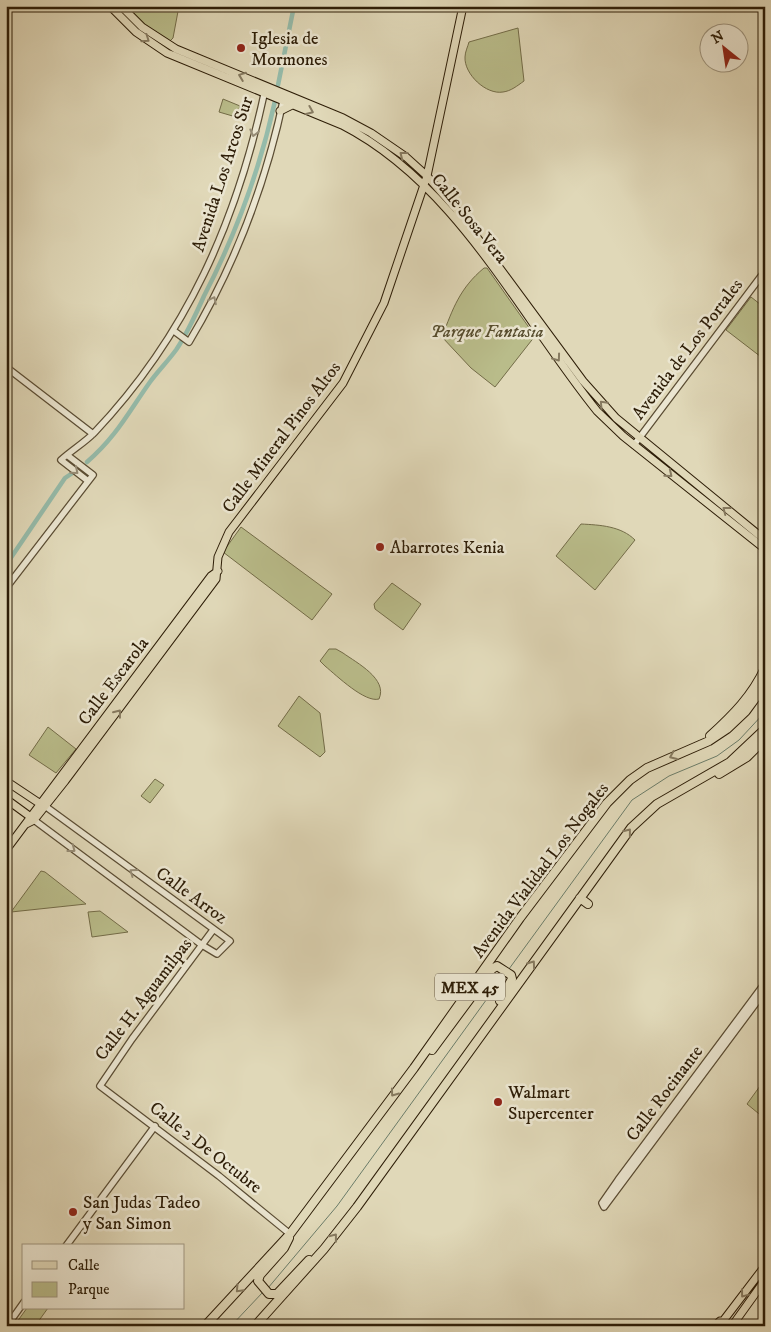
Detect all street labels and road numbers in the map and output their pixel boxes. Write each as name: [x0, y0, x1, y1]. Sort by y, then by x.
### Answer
street label: Avenida Los Arcos Sur: [187, 94, 259, 255]
street label: Calle Sosa Vera: [426, 169, 512, 268]
street label: Avenida de Los Portales: [628, 275, 748, 424]
street label: Calle Mineral Pinos Altos: [218, 358, 346, 518]
street label: Calle Escarola: [74, 633, 154, 730]
street label: Avenida Vialidad Los Nogales: [468, 779, 614, 963]
street label: Calle Arroz: [151, 862, 232, 929]
street label: Calle H. Aguamilpas: [91, 934, 197, 1065]
road number: MEX 45: [435, 974, 505, 1000]
street label: Calle Rocinante: [622, 1041, 708, 1146]
street label: Calle 2 De Octubre: [145, 1097, 266, 1198]

